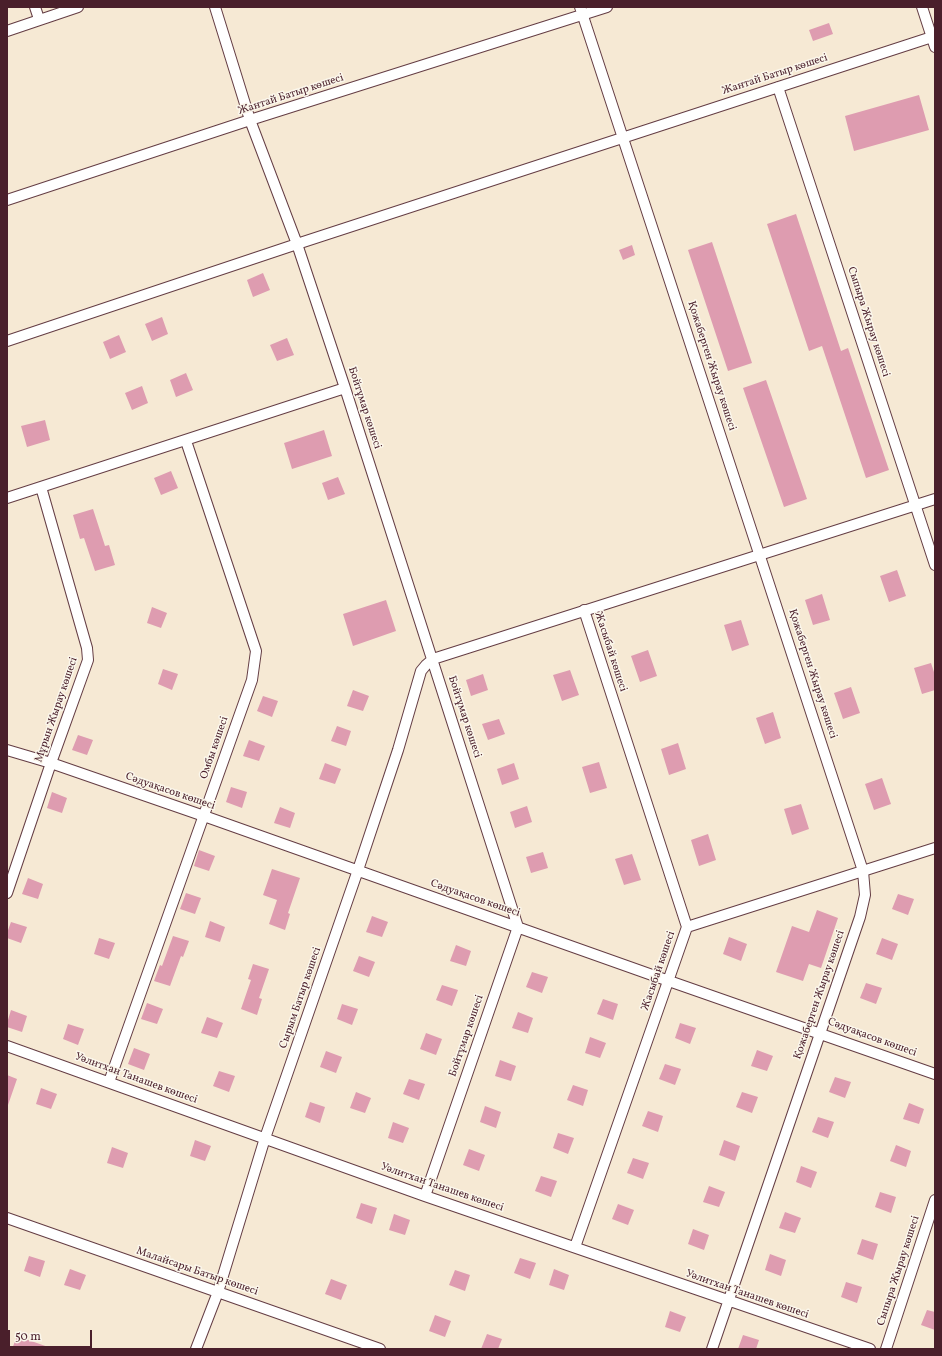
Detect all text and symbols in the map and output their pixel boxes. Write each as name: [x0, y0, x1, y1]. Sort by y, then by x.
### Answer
street label: Жантай Батыр көшесі: [720, 52, 830, 98]
street label: Жантай Батыр көшесі: [236, 72, 346, 118]
street label: Сыпыра Жырау көшесі: [844, 265, 892, 379]
street label: Қожаберген Жырау көшесі: [684, 300, 738, 432]
street label: Бойтұмар көшесі: [344, 365, 384, 451]
street label: Қожаберген Жырау көшесі: [785, 608, 839, 740]
street label: Жасыбай көшесі: [591, 610, 629, 694]
street label: Мұрын Жырау көшесі: [33, 656, 81, 764]
street label: Бойтұмар көшесі: [444, 674, 484, 760]
street label: Омбы көшесі: [198, 715, 232, 781]
street label: Сәдуақасов көшесі: [123, 770, 217, 814]
street label: Сәдуақасов көшесі: [428, 877, 522, 921]
street label: Қожаберген Жырау көшесі: [792, 929, 848, 1061]
street label: Жасыбай көшесі: [639, 930, 679, 1012]
street label: Сырым Батыр көшесі: [277, 946, 325, 1050]
street label: Бойтұмар көшесі: [447, 993, 487, 1079]
street label: Сәдуақасов көшесі: [826, 1016, 918, 1060]
street label: Уәлитхан Танашев көшесі: [73, 1051, 199, 1107]
street label: Уәлитхан Танашев көшесі: [379, 1161, 505, 1215]
street label: Сыпыра Жырау көшесі: [875, 1214, 923, 1328]
street label: Малайсары Батыр көшесі: [134, 1245, 260, 1299]
street label: Уәлитхан Танашев көшесі: [684, 1268, 810, 1322]
scale bar: [10, 1322, 94, 1348]
text: 50 m: [15, 1329, 41, 1345]

